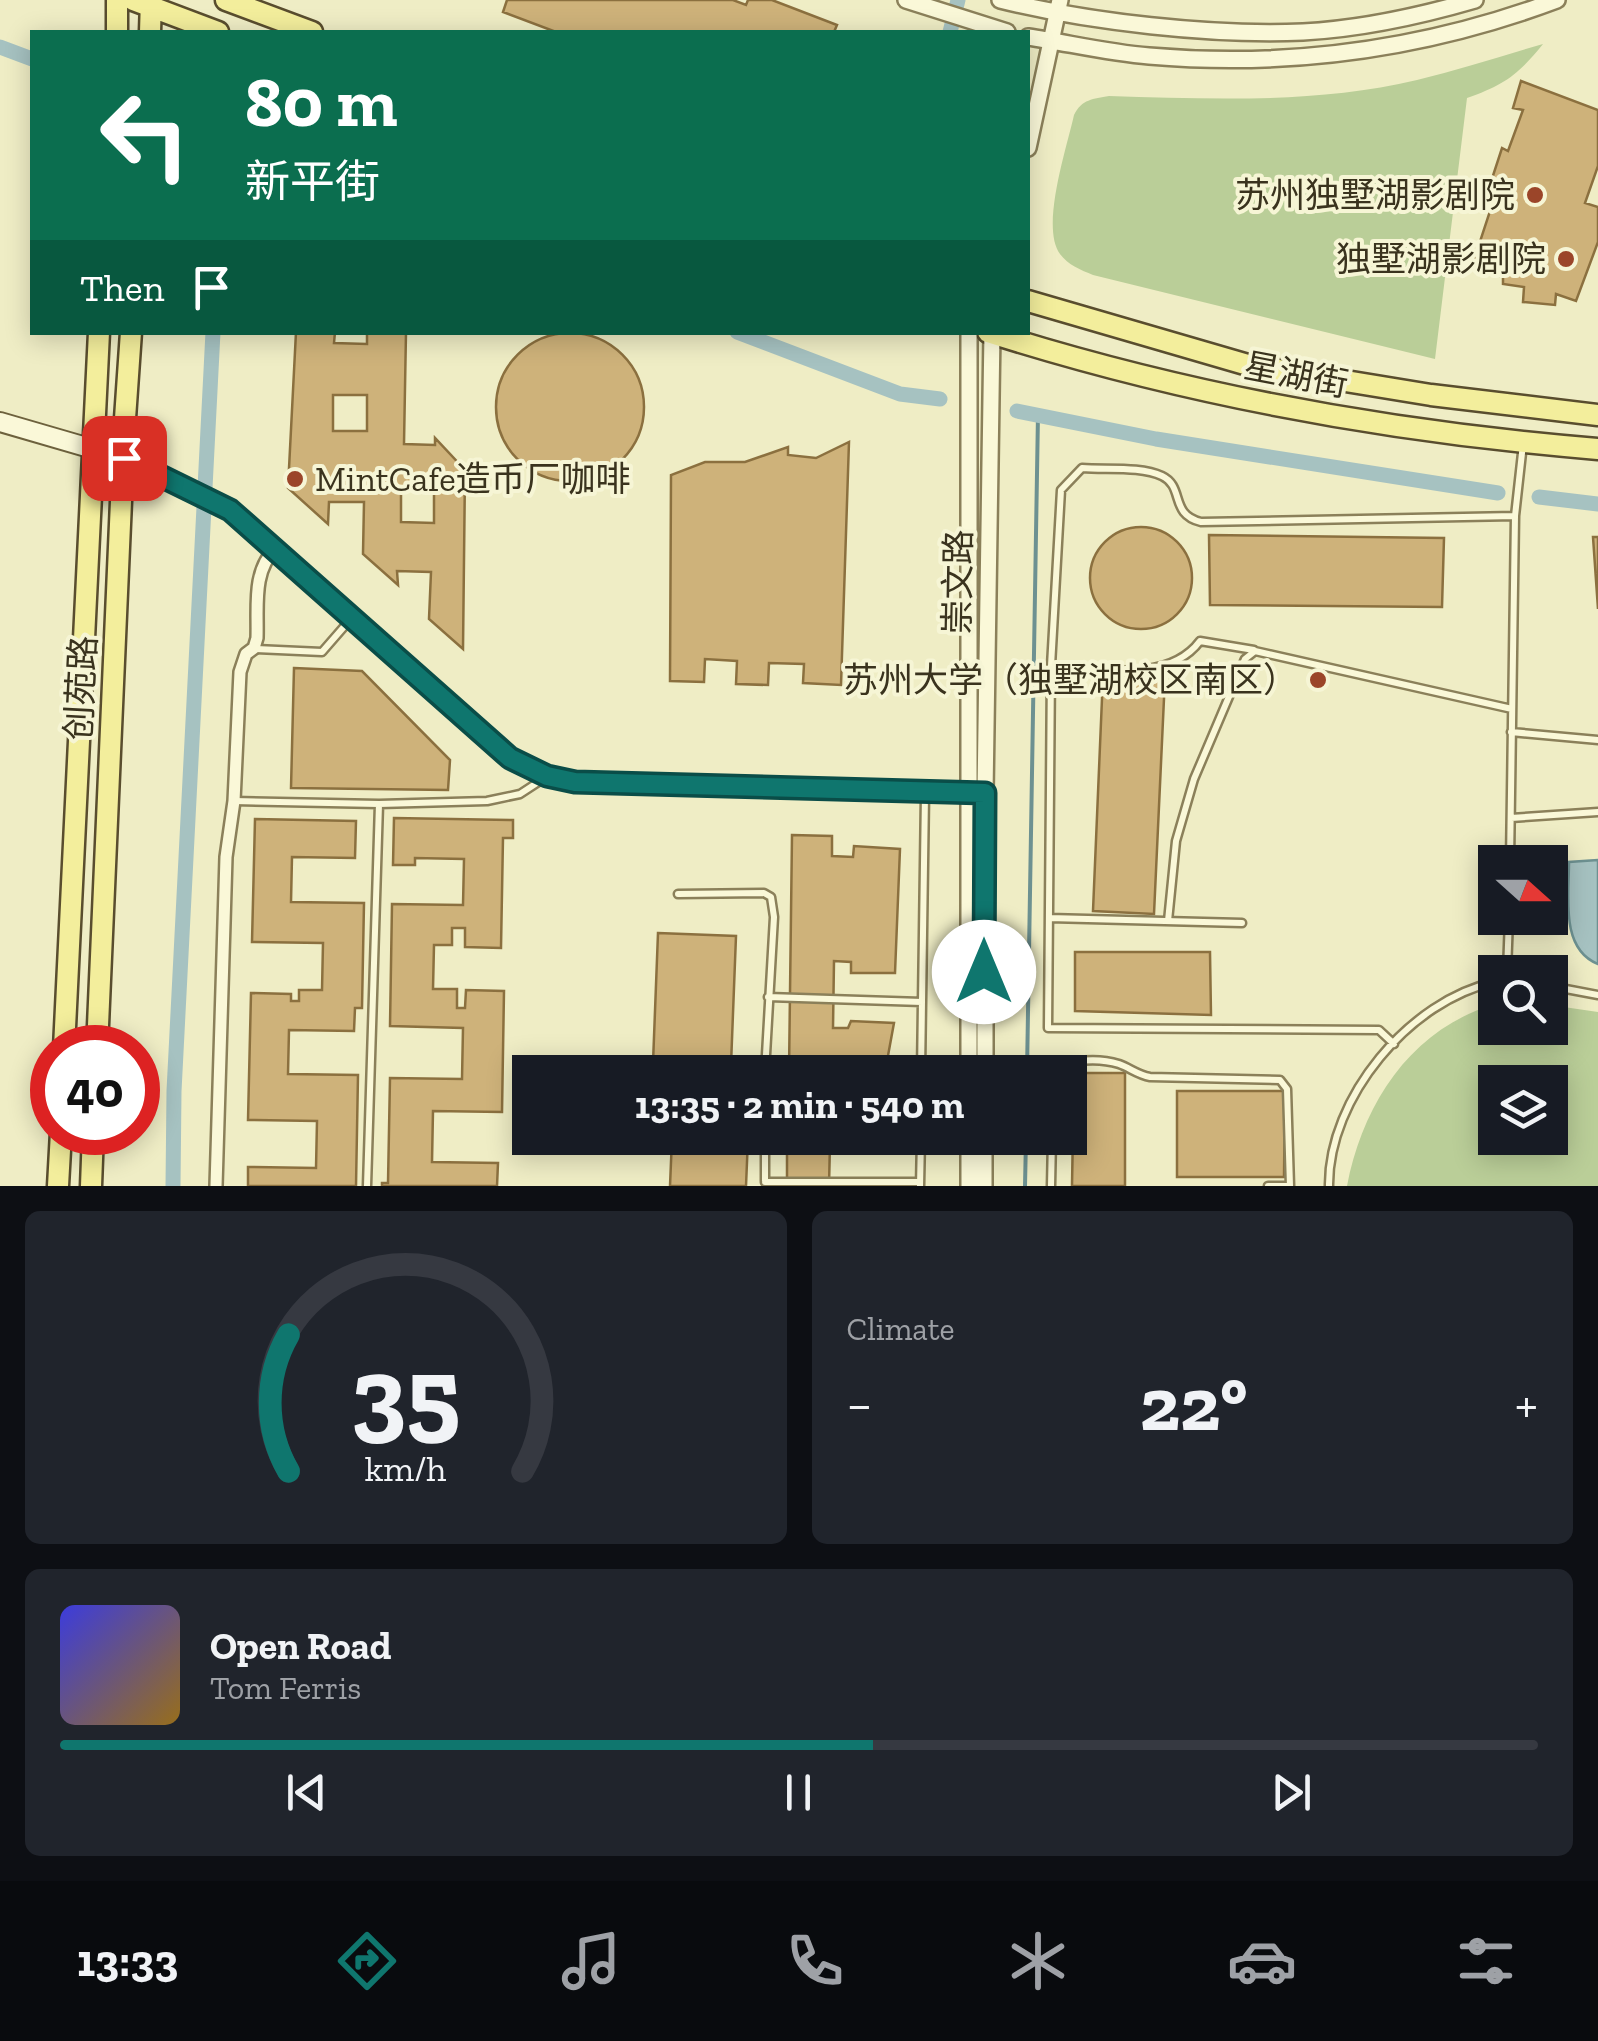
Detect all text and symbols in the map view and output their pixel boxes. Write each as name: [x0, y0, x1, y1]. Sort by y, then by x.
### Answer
text: 80 m: [245, 60, 397, 144]
icon: left: [80, 70, 210, 200]
text: 新平街: [245, 155, 380, 209]
place label: 苏州独墅湖影剧院: [1235, 174, 1515, 216]
marker: 苏州独墅湖影剧院: [1524, 184, 1546, 206]
place label: 独墅湖影剧院: [1336, 238, 1546, 280]
marker: 独墅湖影剧院: [1555, 248, 1577, 270]
icon: arrive: [184, 260, 239, 315]
text: Then: [80, 265, 164, 311]
street label: 星湖街: [1240, 344, 1352, 406]
pin: [82, 416, 167, 501]
icon: arrive: [97, 431, 152, 486]
place label: MintCafe造币厂咖啡: [315, 458, 631, 500]
marker: MintCafe造币厂咖啡: [284, 468, 306, 490]
street label: 崇文路: [936, 529, 980, 635]
street label: 创苑路: [57, 634, 105, 742]
place label: 苏州大学（独墅湖校区南区）: [843, 659, 1298, 701]
marker: 苏州大学（独墅湖校区南区）: [1307, 669, 1329, 691]
north arrow: [1478, 845, 1568, 935]
map controls: [1478, 845, 1568, 1155]
position arrow: [932, 920, 1036, 1024]
button: search: [1478, 955, 1568, 1045]
speed limit sign: 40: [30, 1025, 160, 1155]
button: layers: [1478, 1065, 1568, 1155]
text: 13:35 · 2 min · 540 m: [635, 1082, 964, 1128]
text: Climate: [847, 1310, 955, 1348]
text: 35: [351, 1331, 461, 1456]
text: 22°: [1140, 1359, 1247, 1449]
text: −: [847, 1371, 872, 1437]
text: +: [1515, 1371, 1538, 1437]
text: km/h: [365, 1447, 447, 1490]
text: Open Road: [210, 1623, 392, 1669]
text: Tom Ferris: [210, 1669, 361, 1707]
icon: previous: [279, 1765, 334, 1820]
icon: pause: [771, 1765, 826, 1820]
icon: next: [1264, 1765, 1319, 1820]
icon: directions: [332, 1926, 402, 1996]
icon: music: [556, 1926, 626, 1996]
icon: phone: [780, 1926, 850, 1996]
icon: climate: [1003, 1926, 1073, 1996]
icon: car: [1227, 1926, 1297, 1996]
icon: filters: [1451, 1926, 1521, 1996]
text: 13:33: [77, 1934, 178, 1988]

